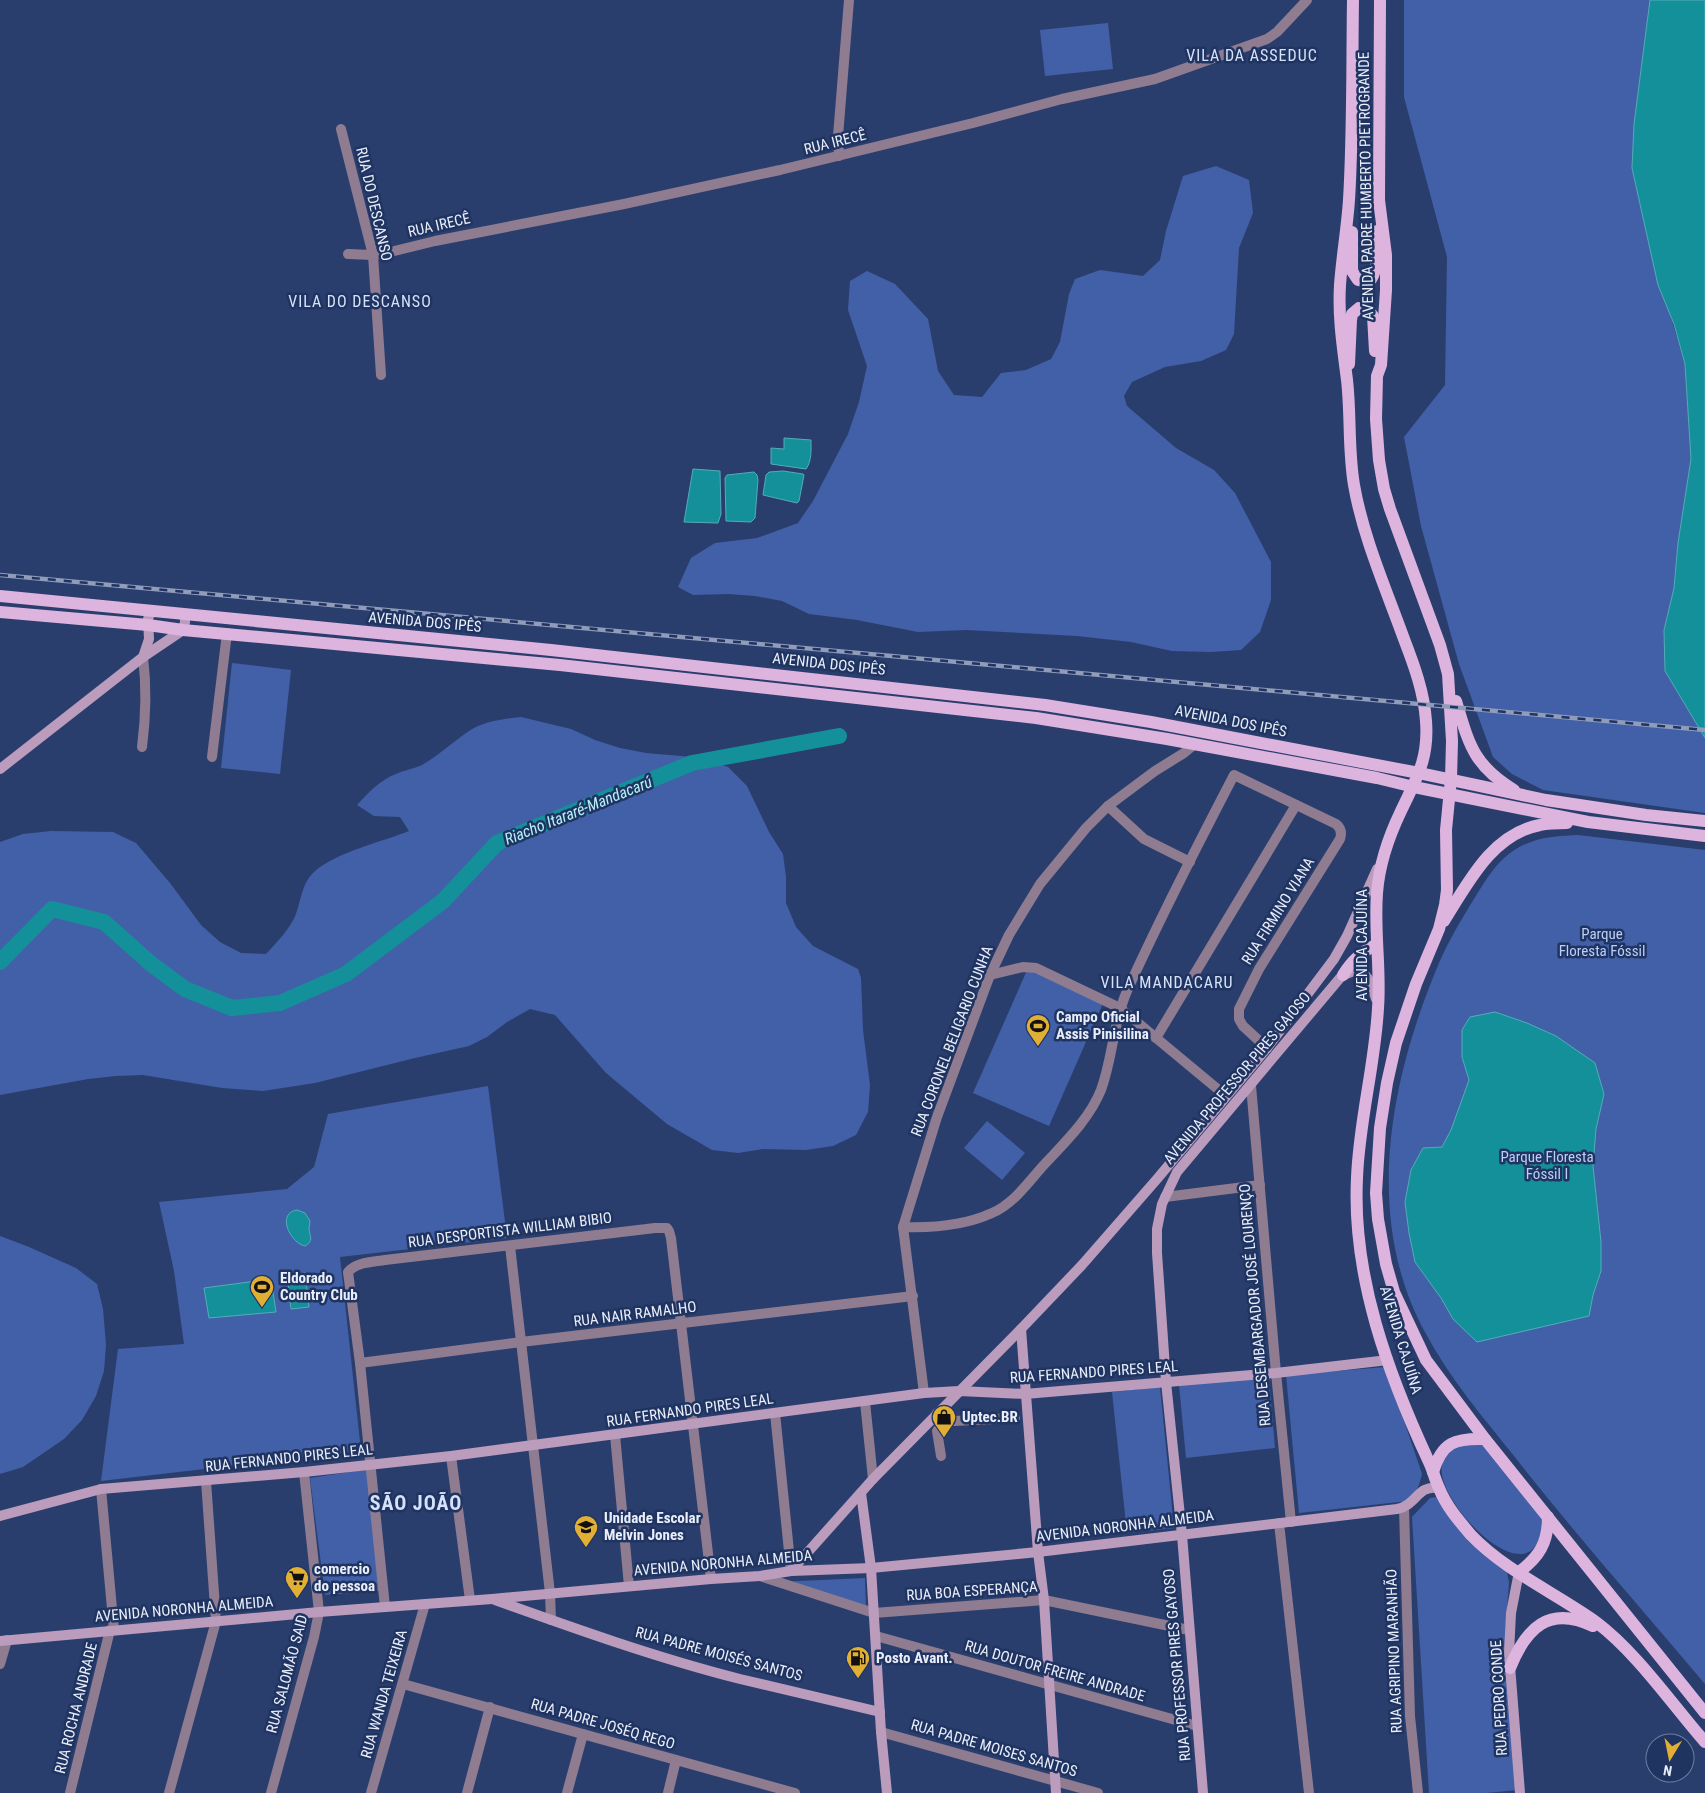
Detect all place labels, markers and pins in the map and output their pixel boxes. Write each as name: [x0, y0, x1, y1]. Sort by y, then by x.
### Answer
place label: Campo Oficial Assis Pinisilina: [1056, 1008, 1149, 1043]
sports icon: Campo Oficial Assis Pinisilina: [1025, 1013, 1051, 1047]
place label: Eldorado Country Club: [280, 1269, 358, 1304]
sports icon: Eldorado Country Club: [249, 1274, 275, 1308]
shop icon: Uptec.BR: [931, 1404, 957, 1438]
place label: Uptec.BR: [962, 1408, 1018, 1426]
place label: Unidade Escolar Melvin Jones: [604, 1509, 701, 1544]
school or university icon: Unidade Escolar Melvin Jones: [573, 1514, 599, 1548]
place label: comercio do pessoa: [314, 1560, 375, 1595]
supermarket icon: comercio do pessoa: [284, 1565, 310, 1599]
fuel station icon: Posto Avant.: [845, 1645, 871, 1679]
place label: Posto Avant.: [876, 1649, 953, 1667]

